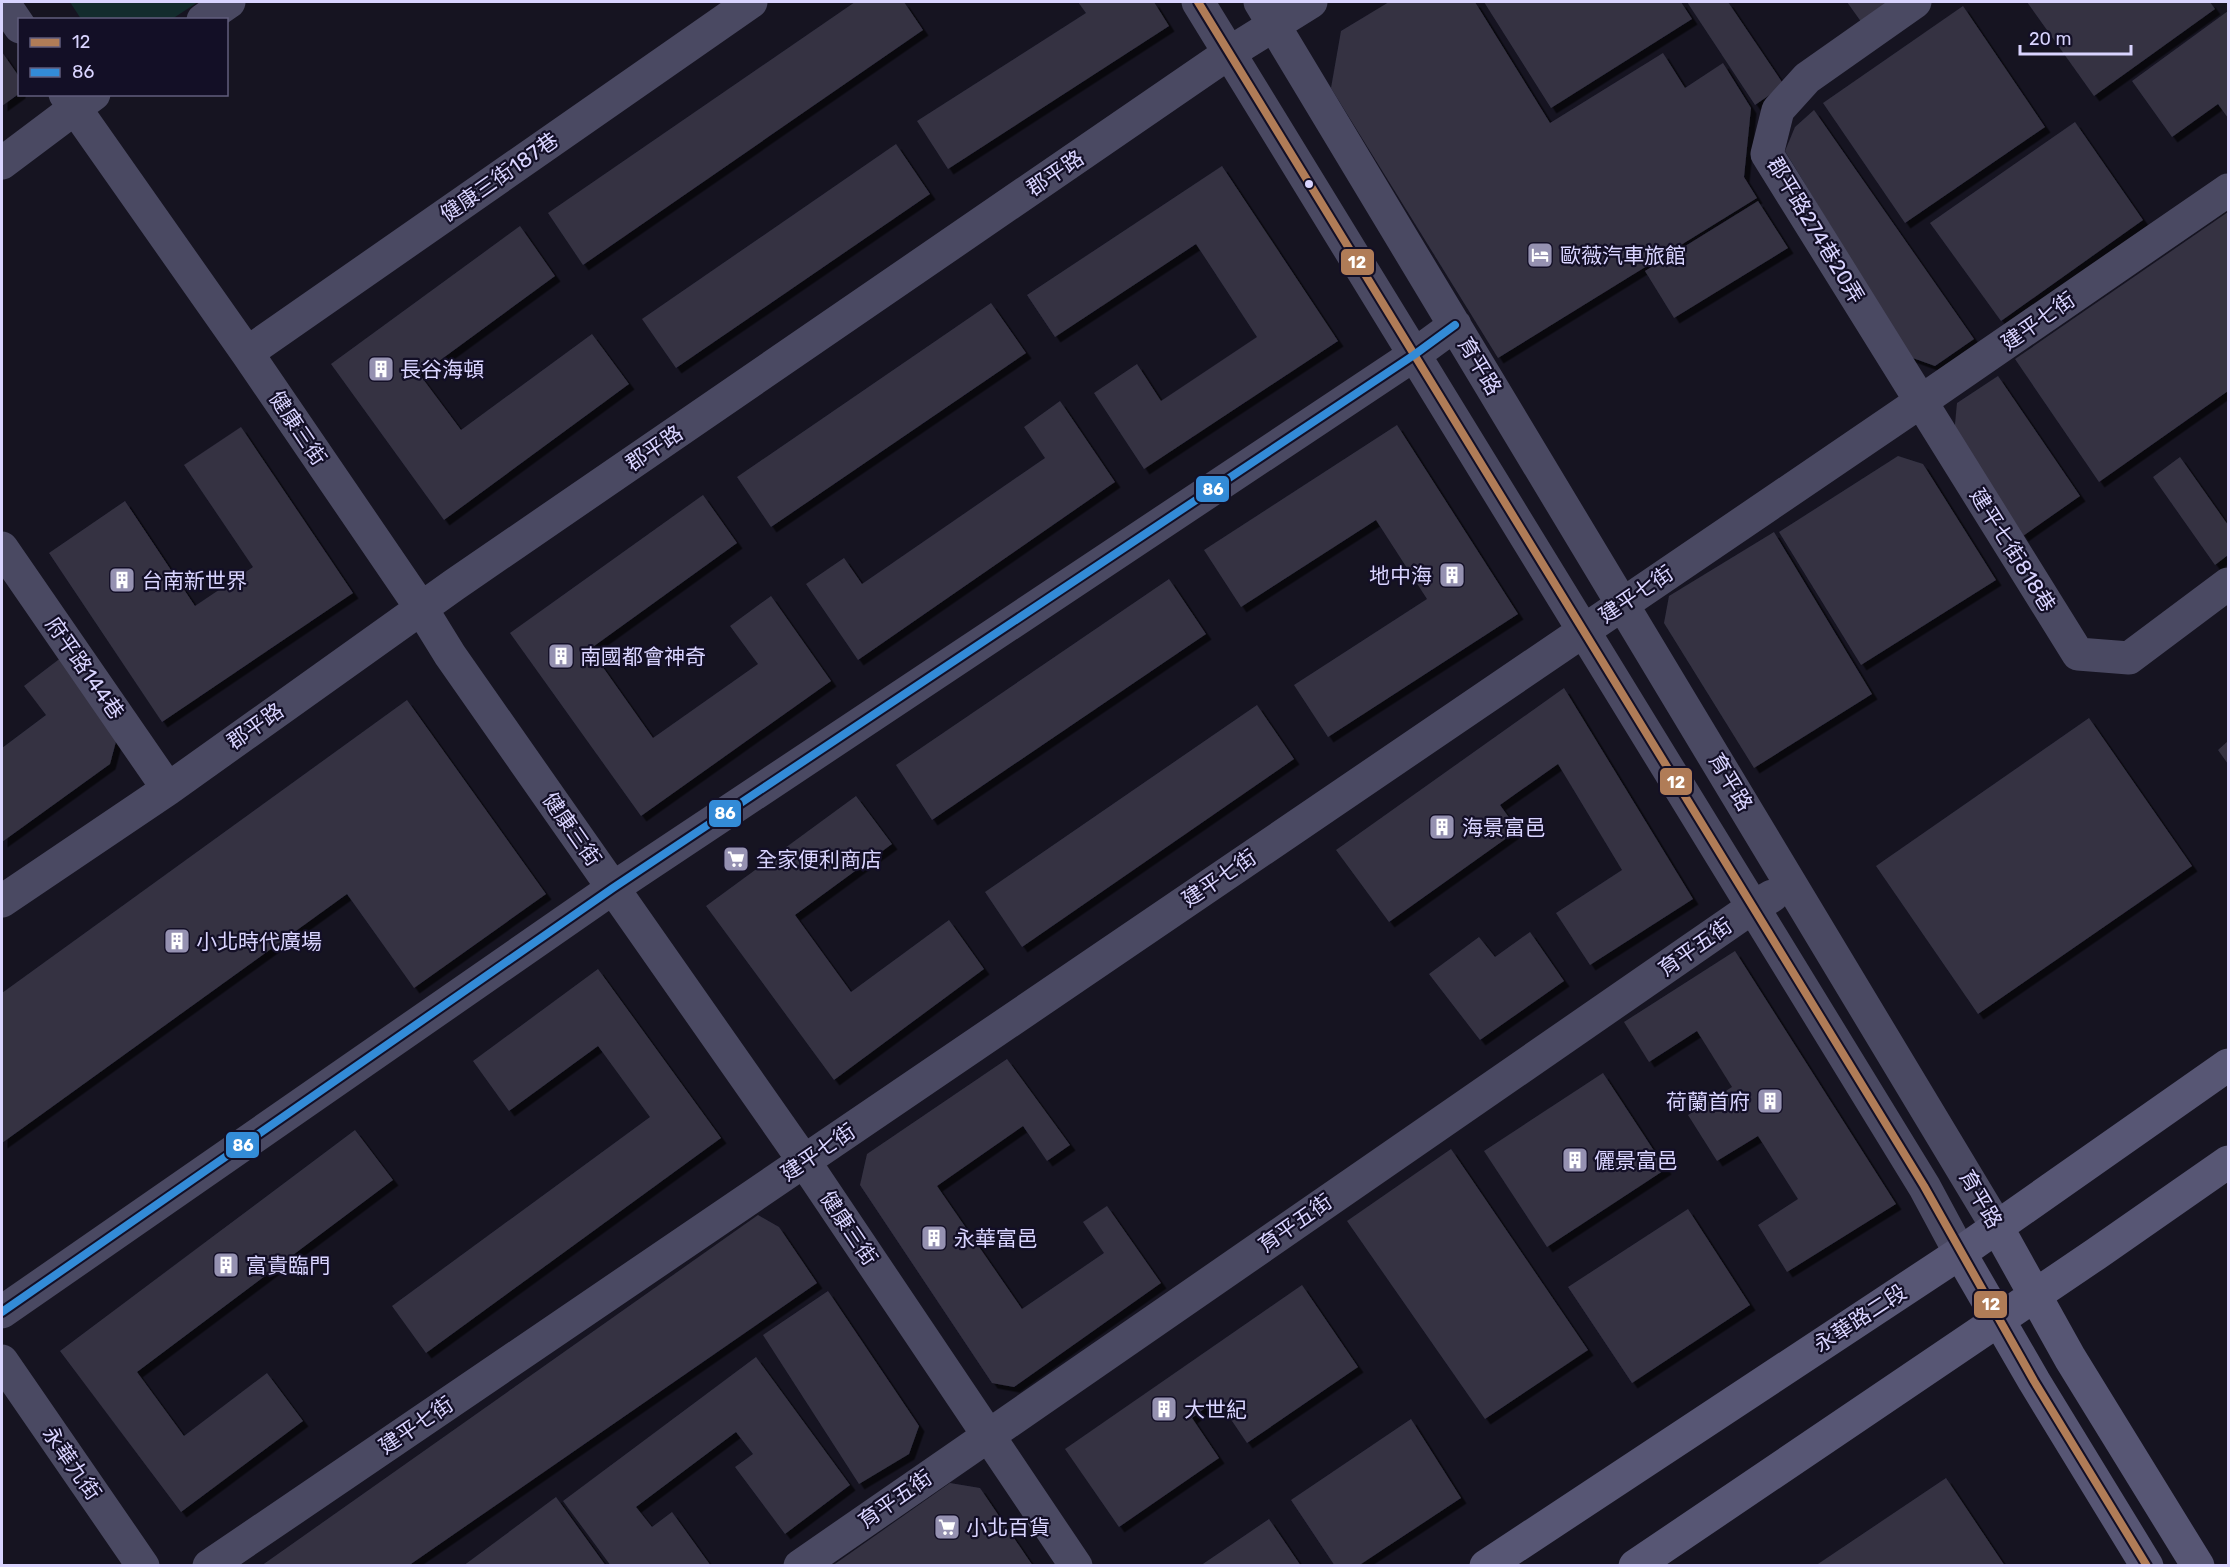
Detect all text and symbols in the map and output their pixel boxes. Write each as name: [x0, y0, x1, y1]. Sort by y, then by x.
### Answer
legend: [18, 18, 228, 96]
scale bar: [2020, 18, 2131, 56]
text: 20 m: [2029, 28, 2071, 50]
text: 12: [72, 31, 90, 53]
text: 86: [72, 61, 94, 83]
street label: 健康三街187巷: [435, 127, 563, 227]
street label: 郡平路: [1022, 145, 1088, 201]
street label: 郡平路274巷20弄: [1763, 152, 1869, 308]
unlabelled marker: [1303, 178, 1315, 190]
hotel icon: 歐薇汽車旅館: [1525, 240, 1555, 270]
place label: 歐薇汽車旅館: [1560, 243, 1686, 268]
line badge: 12: [1340, 248, 1375, 276]
text: 12: [1348, 253, 1366, 272]
street label: 建平七街: [1996, 287, 2080, 355]
street label: 育平路: [1453, 333, 1507, 399]
building icon: 長谷海頓: [366, 354, 396, 384]
place label: 長谷海頓: [400, 357, 484, 382]
street label: 健康三街: [264, 386, 332, 470]
street label: 郡平路: [621, 420, 687, 476]
line badge: 86: [1195, 475, 1230, 503]
text: 86: [1202, 480, 1224, 499]
street label: 建平七街818巷: [1965, 484, 2061, 616]
building icon: 地中海: [1437, 560, 1467, 590]
street label: 建平七街: [1594, 560, 1678, 628]
place label: 地中海: [1369, 563, 1432, 588]
building icon: 台南新世界: [107, 565, 137, 595]
place label: 台南新世界: [142, 568, 247, 593]
street label: 府平路144巷: [41, 612, 129, 724]
building icon: 南國都會神奇: [546, 641, 576, 671]
place label: 南國都會神奇: [580, 644, 706, 669]
street label: 郡平路: [222, 698, 288, 754]
street label: 育平路: [1704, 749, 1758, 815]
line badge: 12: [1659, 767, 1693, 796]
text: 12: [1667, 773, 1685, 792]
street label: 健康三街: [538, 787, 606, 871]
line badge: 86: [708, 799, 742, 828]
text: 86: [714, 804, 736, 823]
building icon: 海景富邑: [1427, 812, 1457, 842]
place label: 海景富邑: [1462, 815, 1546, 840]
supermarket icon: 全家便利商店: [721, 844, 751, 874]
street label: 建平七街: [1177, 844, 1261, 912]
place label: 全家便利商店: [756, 847, 882, 872]
street label: 育平五街: [1653, 913, 1737, 981]
building icon: 小北時代廣場: [162, 926, 192, 956]
place label: 小北時代廣場: [196, 929, 322, 954]
building icon: 荷蘭首府: [1755, 1086, 1785, 1116]
place label: 荷蘭首府: [1666, 1089, 1750, 1114]
street label: 建平七街: [776, 1118, 860, 1186]
line badge: 86: [225, 1131, 260, 1159]
text: 86: [232, 1136, 254, 1155]
building icon: 儷景富邑: [1560, 1145, 1590, 1175]
place label: 儷景富邑: [1594, 1148, 1678, 1173]
street label: 育平路: [1954, 1165, 2008, 1233]
street label: 健康三街: [815, 1186, 883, 1270]
street label: 育平五街: [1253, 1189, 1337, 1257]
building icon: 永華富邑: [919, 1223, 949, 1253]
place label: 永華富邑: [954, 1226, 1038, 1251]
building icon: 富貴臨門: [211, 1250, 241, 1280]
place label: 富貴臨門: [246, 1253, 330, 1278]
street label: 永華路二段: [1809, 1279, 1911, 1357]
line badge: 12: [1973, 1290, 2008, 1319]
text: 12: [1982, 1295, 2000, 1314]
street label: 建平七街: [374, 1391, 458, 1459]
building icon: 大世紀: [1149, 1394, 1179, 1424]
place label: 大世紀: [1184, 1397, 1247, 1422]
street label: 永華九街: [38, 1421, 106, 1505]
street label: 育平五街: [853, 1465, 937, 1533]
supermarket icon: 小北百貨: [932, 1512, 962, 1542]
place label: 小北百貨: [966, 1515, 1050, 1540]

